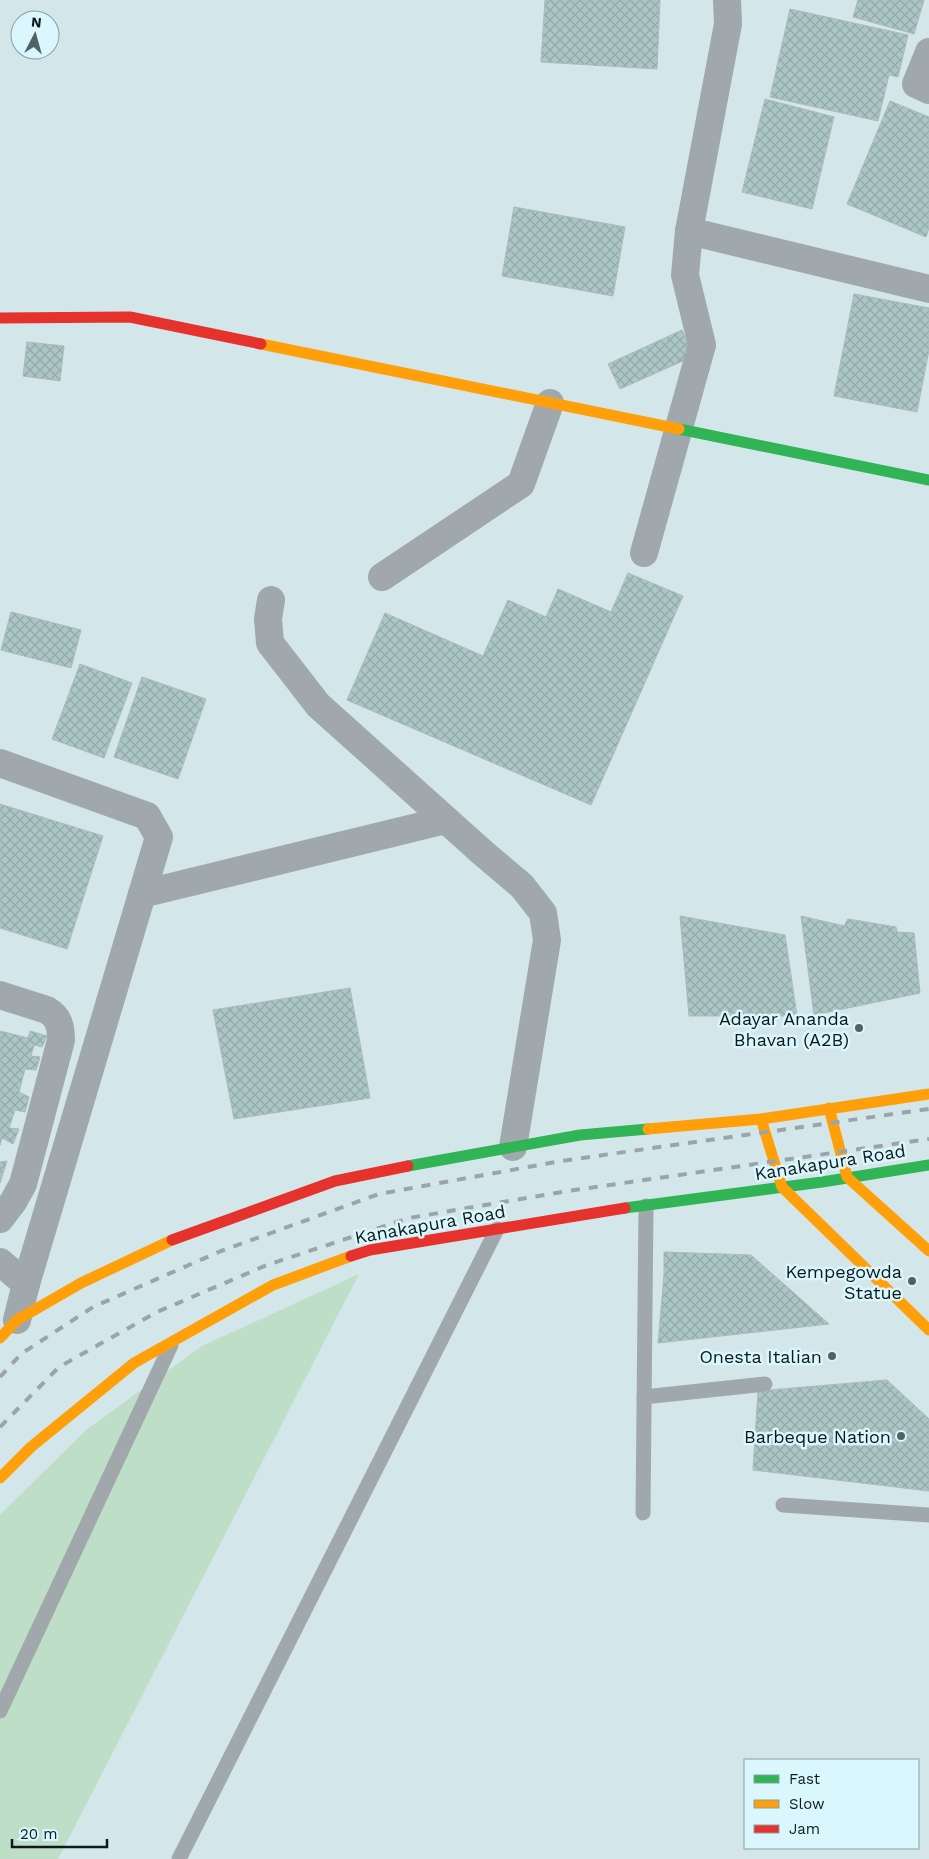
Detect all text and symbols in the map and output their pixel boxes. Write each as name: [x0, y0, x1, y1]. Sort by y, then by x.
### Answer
north arrow: [10, 10, 60, 60]
text: N: [30, 14, 42, 31]
place label: Adayar Ananda Bhavan (A2B): [719, 1008, 849, 1050]
marker: Adayar Ananda Bhavan (A2B): [853, 1022, 865, 1034]
street label: Kanakapura Road: [753, 1140, 907, 1184]
street label: Kanakapura Road: [353, 1200, 507, 1248]
place label: Kempegowda Statue: [785, 1261, 902, 1303]
marker: Kempegowda Statue: [906, 1275, 918, 1287]
place label: Onesta Italian: [699, 1346, 822, 1367]
marker: Onesta Italian: [826, 1350, 838, 1362]
place label: Barbeque Nation: [744, 1426, 891, 1447]
marker: Barbeque Nation: [895, 1430, 907, 1442]
legend: [744, 1759, 919, 1849]
text: Fast: [789, 1770, 821, 1788]
text: Slow: [789, 1795, 825, 1813]
scale bar: [12, 1816, 108, 1848]
text: Jam: [789, 1820, 820, 1838]
text: 20 m: [20, 1825, 58, 1843]

